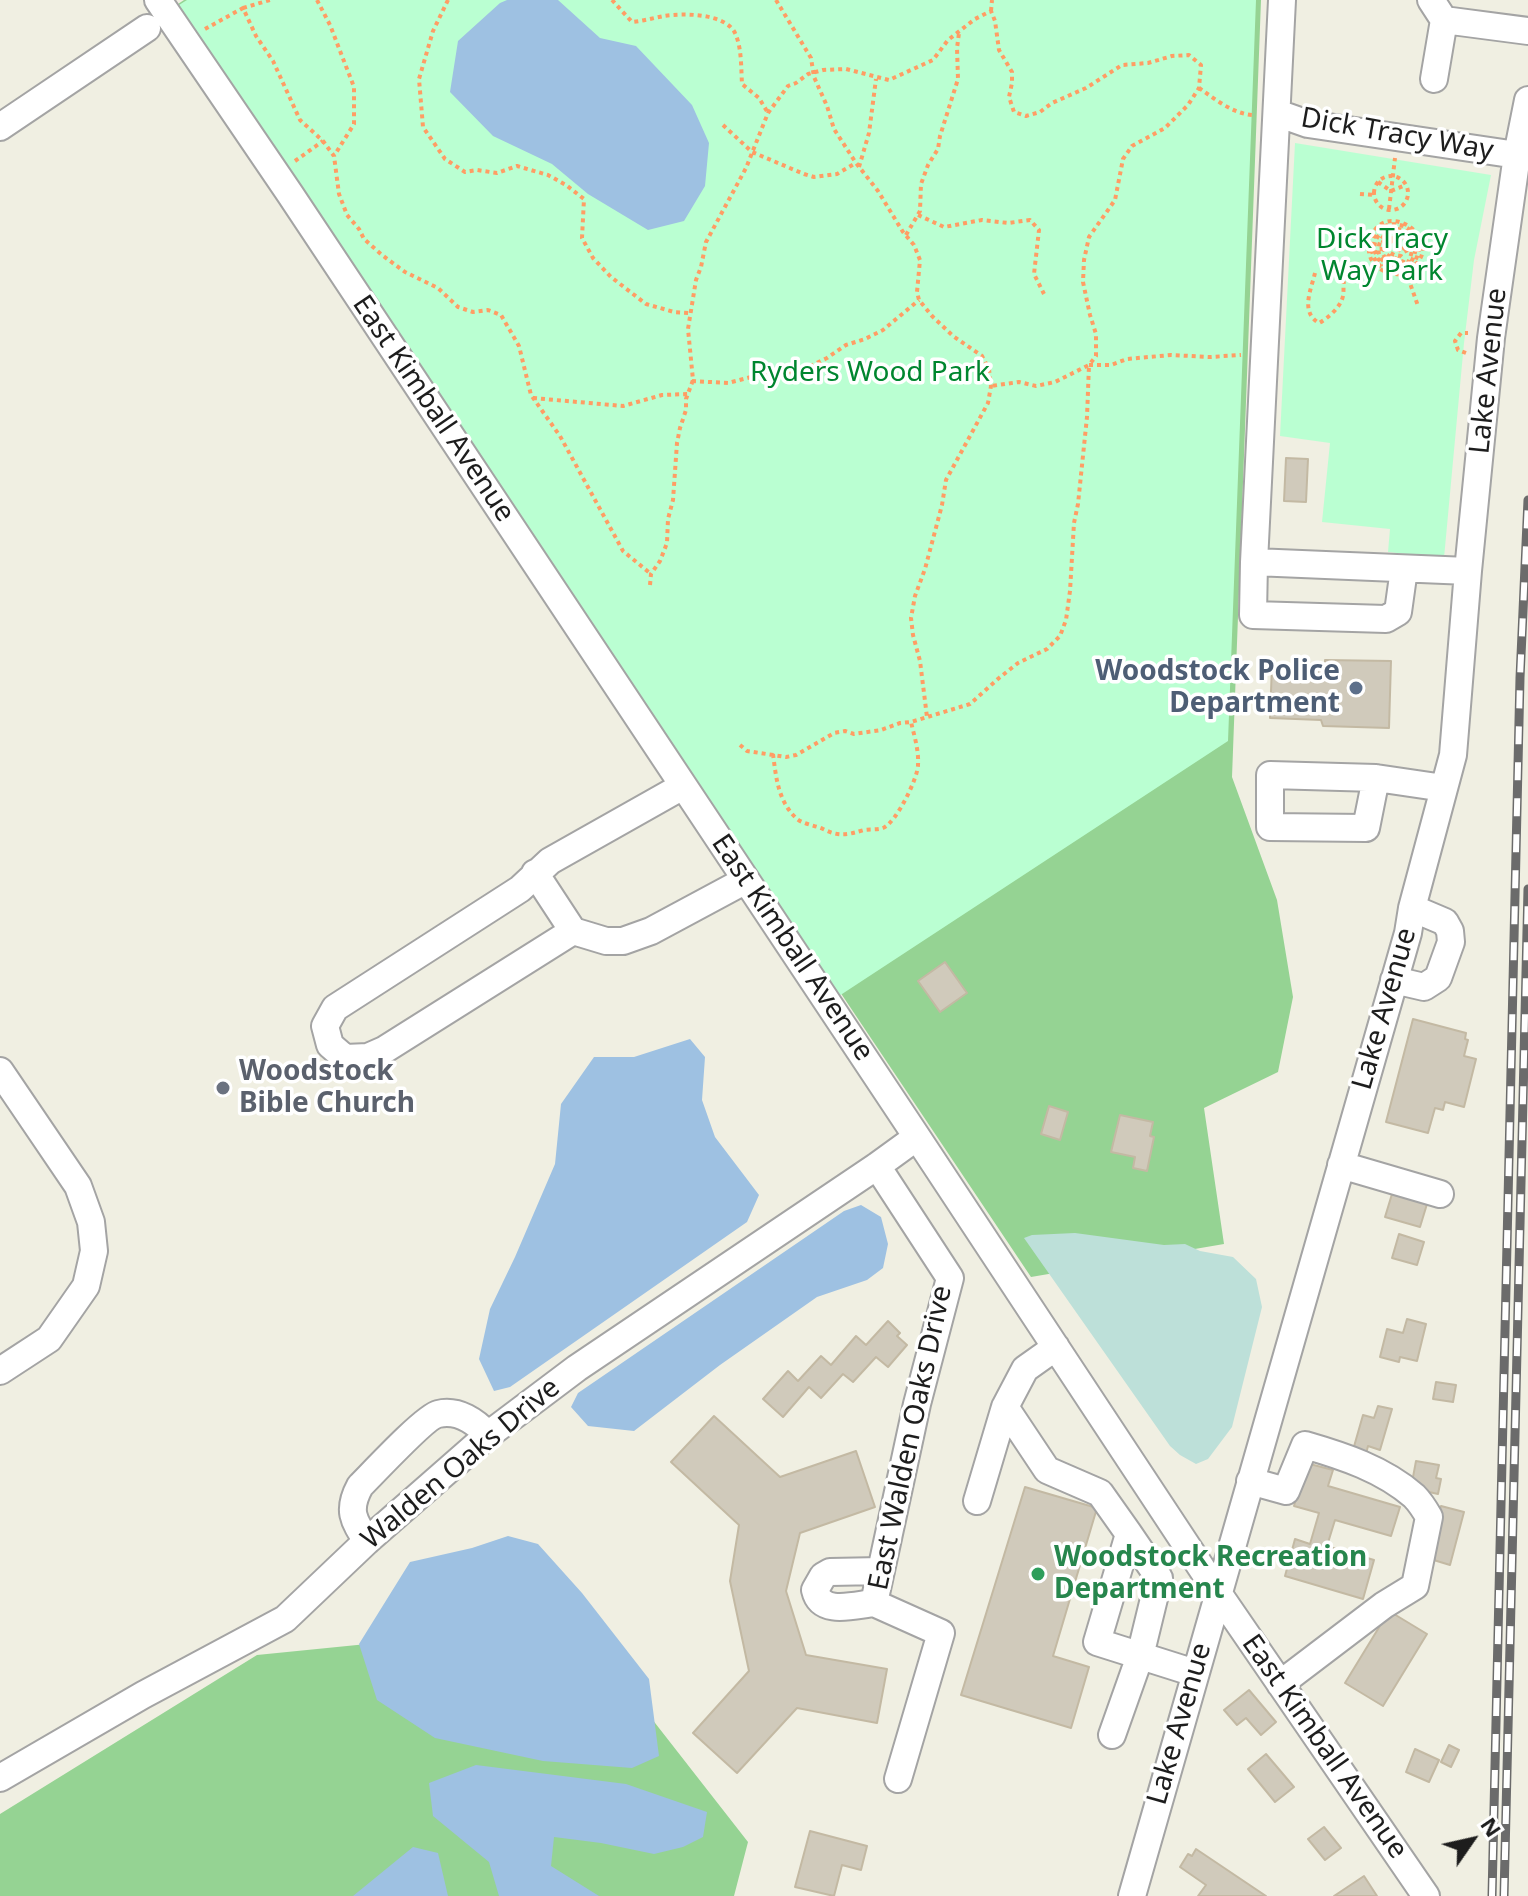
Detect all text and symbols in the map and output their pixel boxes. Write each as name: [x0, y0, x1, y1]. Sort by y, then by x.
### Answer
street label: Dick Tracy Way: [1298, 102, 1496, 168]
park label: Dick Tracy Way Park: [1316, 223, 1448, 289]
street label: Lake Avenue: [1464, 286, 1514, 456]
street label: East Kimball Avenue: [345, 289, 521, 529]
park label: Ryders Wood Park: [750, 356, 990, 390]
place label: Woodstock Police Department: [1095, 655, 1340, 721]
marker: Woodstock Police Department: [1347, 679, 1365, 697]
street label: East Kimball Avenue: [704, 828, 880, 1068]
street label: Lake Avenue: [1346, 924, 1424, 1094]
place label: Woodstock Bible Church: [239, 1055, 415, 1121]
marker: Woodstock Bible Church: [214, 1079, 232, 1097]
street label: East Walden Oaks Drive: [862, 1283, 960, 1593]
street label: Walden Oaks Drive: [355, 1371, 567, 1557]
place label: Woodstock Recreation Department: [1054, 1541, 1367, 1607]
marker: Woodstock Recreation Department: [1029, 1565, 1047, 1583]
street label: East Kimball Avenue: [1234, 1629, 1414, 1865]
street label: Lake Avenue: [1141, 1639, 1219, 1809]
north arrow: [1432, 1800, 1512, 1880]
text: N: [1474, 1811, 1509, 1842]

